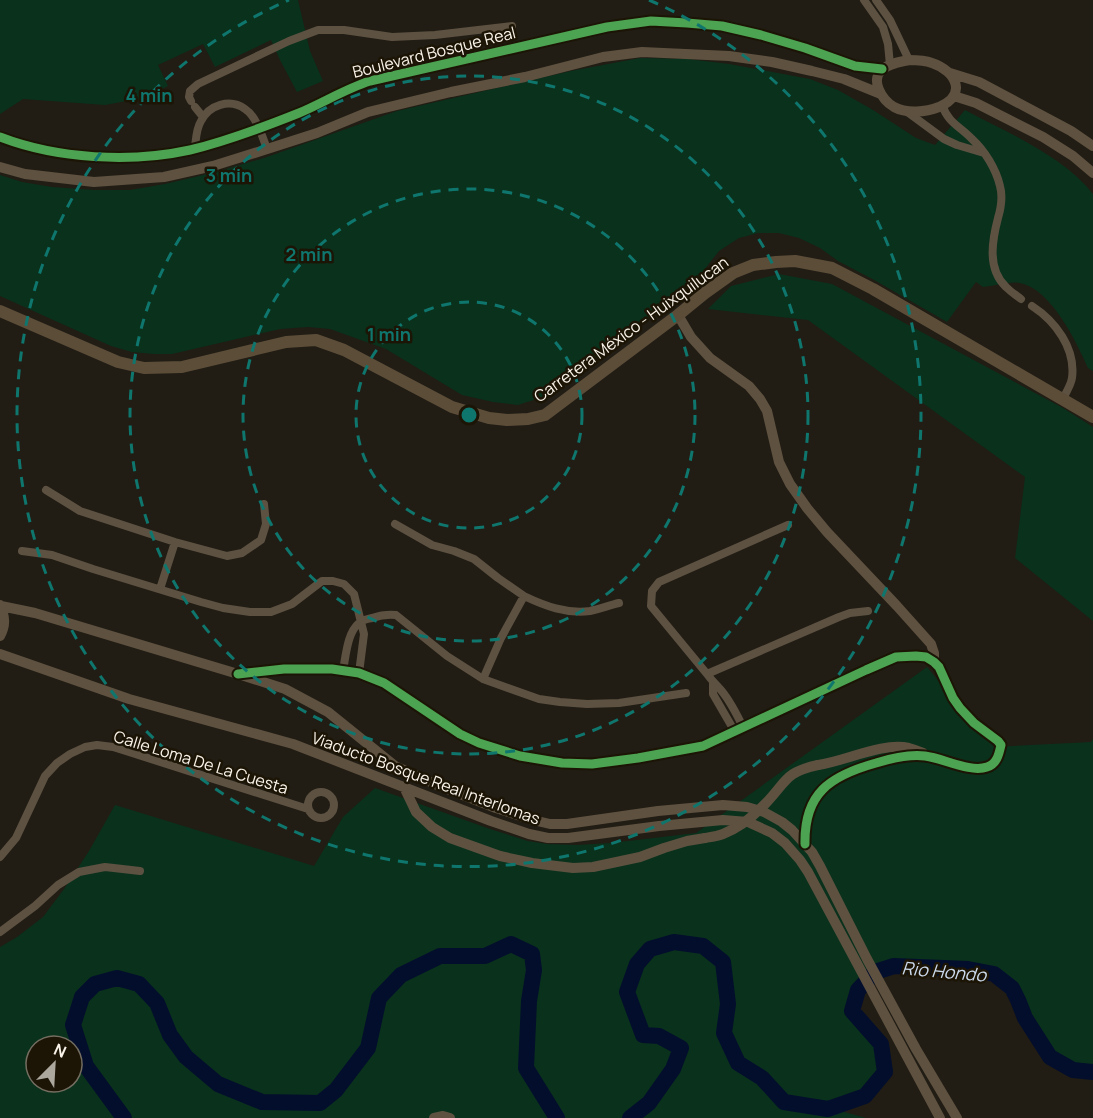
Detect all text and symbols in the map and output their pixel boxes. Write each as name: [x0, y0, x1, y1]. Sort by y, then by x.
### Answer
street label: Boulevard Bosque Real: [350, 21, 518, 83]
text: 4 min: [125, 83, 173, 107]
text: 3 min: [206, 163, 252, 187]
text: 2 min: [286, 242, 332, 266]
street label: Carretera México - Huixquilucan: [529, 251, 733, 407]
text: 1 min: [367, 322, 411, 346]
centre of rings: [459, 405, 479, 425]
street label: Calle Loma De La Cuesta: [111, 725, 291, 799]
street label: Viaducto Bosque Real Interlomas: [309, 726, 543, 830]
water label: Rio Hondo: [901, 955, 989, 987]
north arrow: [24, 1034, 84, 1094]
text: N: [50, 1038, 70, 1063]

